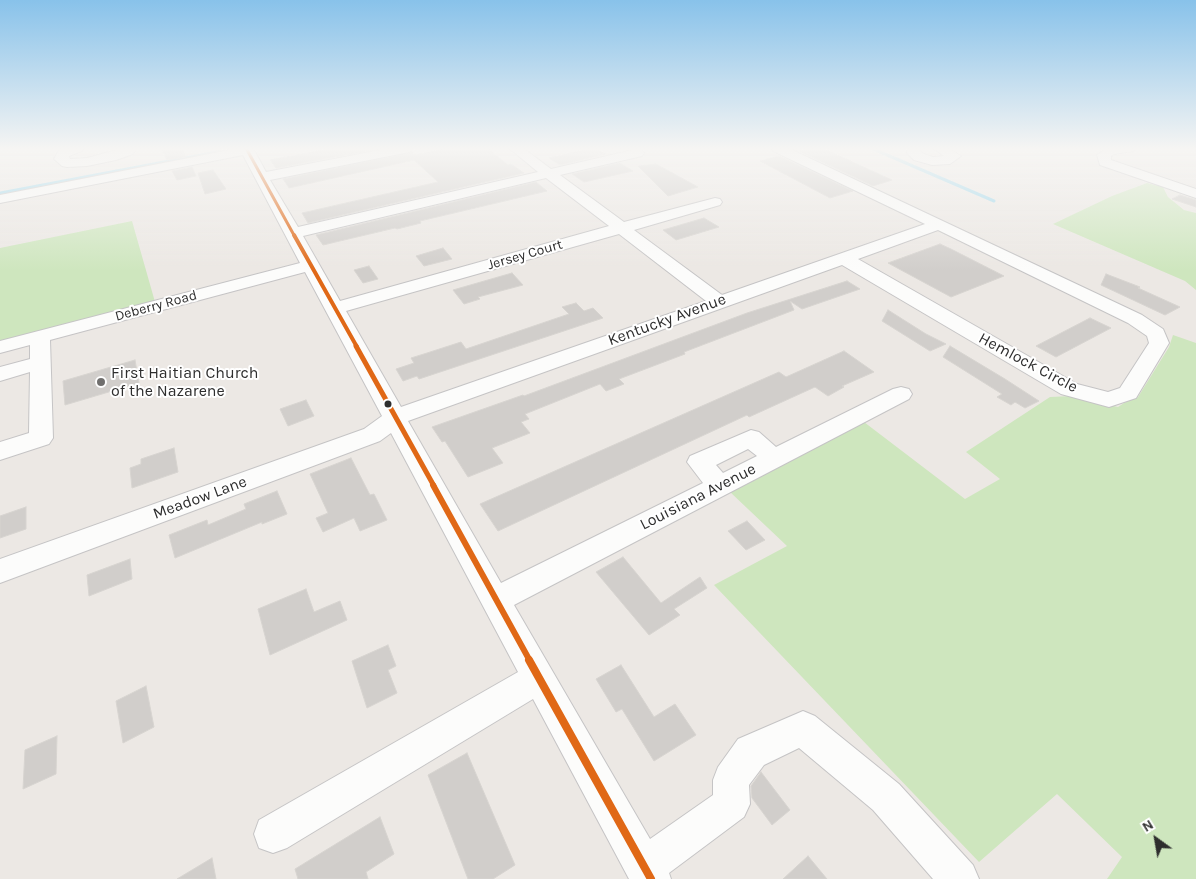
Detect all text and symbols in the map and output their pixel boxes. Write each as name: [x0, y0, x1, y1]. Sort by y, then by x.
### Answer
street label: Jersey Court: [486, 236, 564, 274]
street label: Deberry Road: [113, 287, 199, 325]
street label: Kentucky Avenue: [605, 290, 729, 350]
street label: Hemlock Circle: [975, 329, 1081, 397]
place label: First Haitian Church of the Nazarene: [111, 363, 258, 401]
marker: First Haitian Church of the Nazarene: [95, 376, 107, 388]
unlabelled marker: [383, 399, 393, 409]
street label: Louisiana Avenue: [637, 459, 759, 535]
street label: Meadow Lane: [151, 472, 249, 524]
north arrow: [1131, 814, 1181, 864]
text: N: [1139, 816, 1157, 836]

